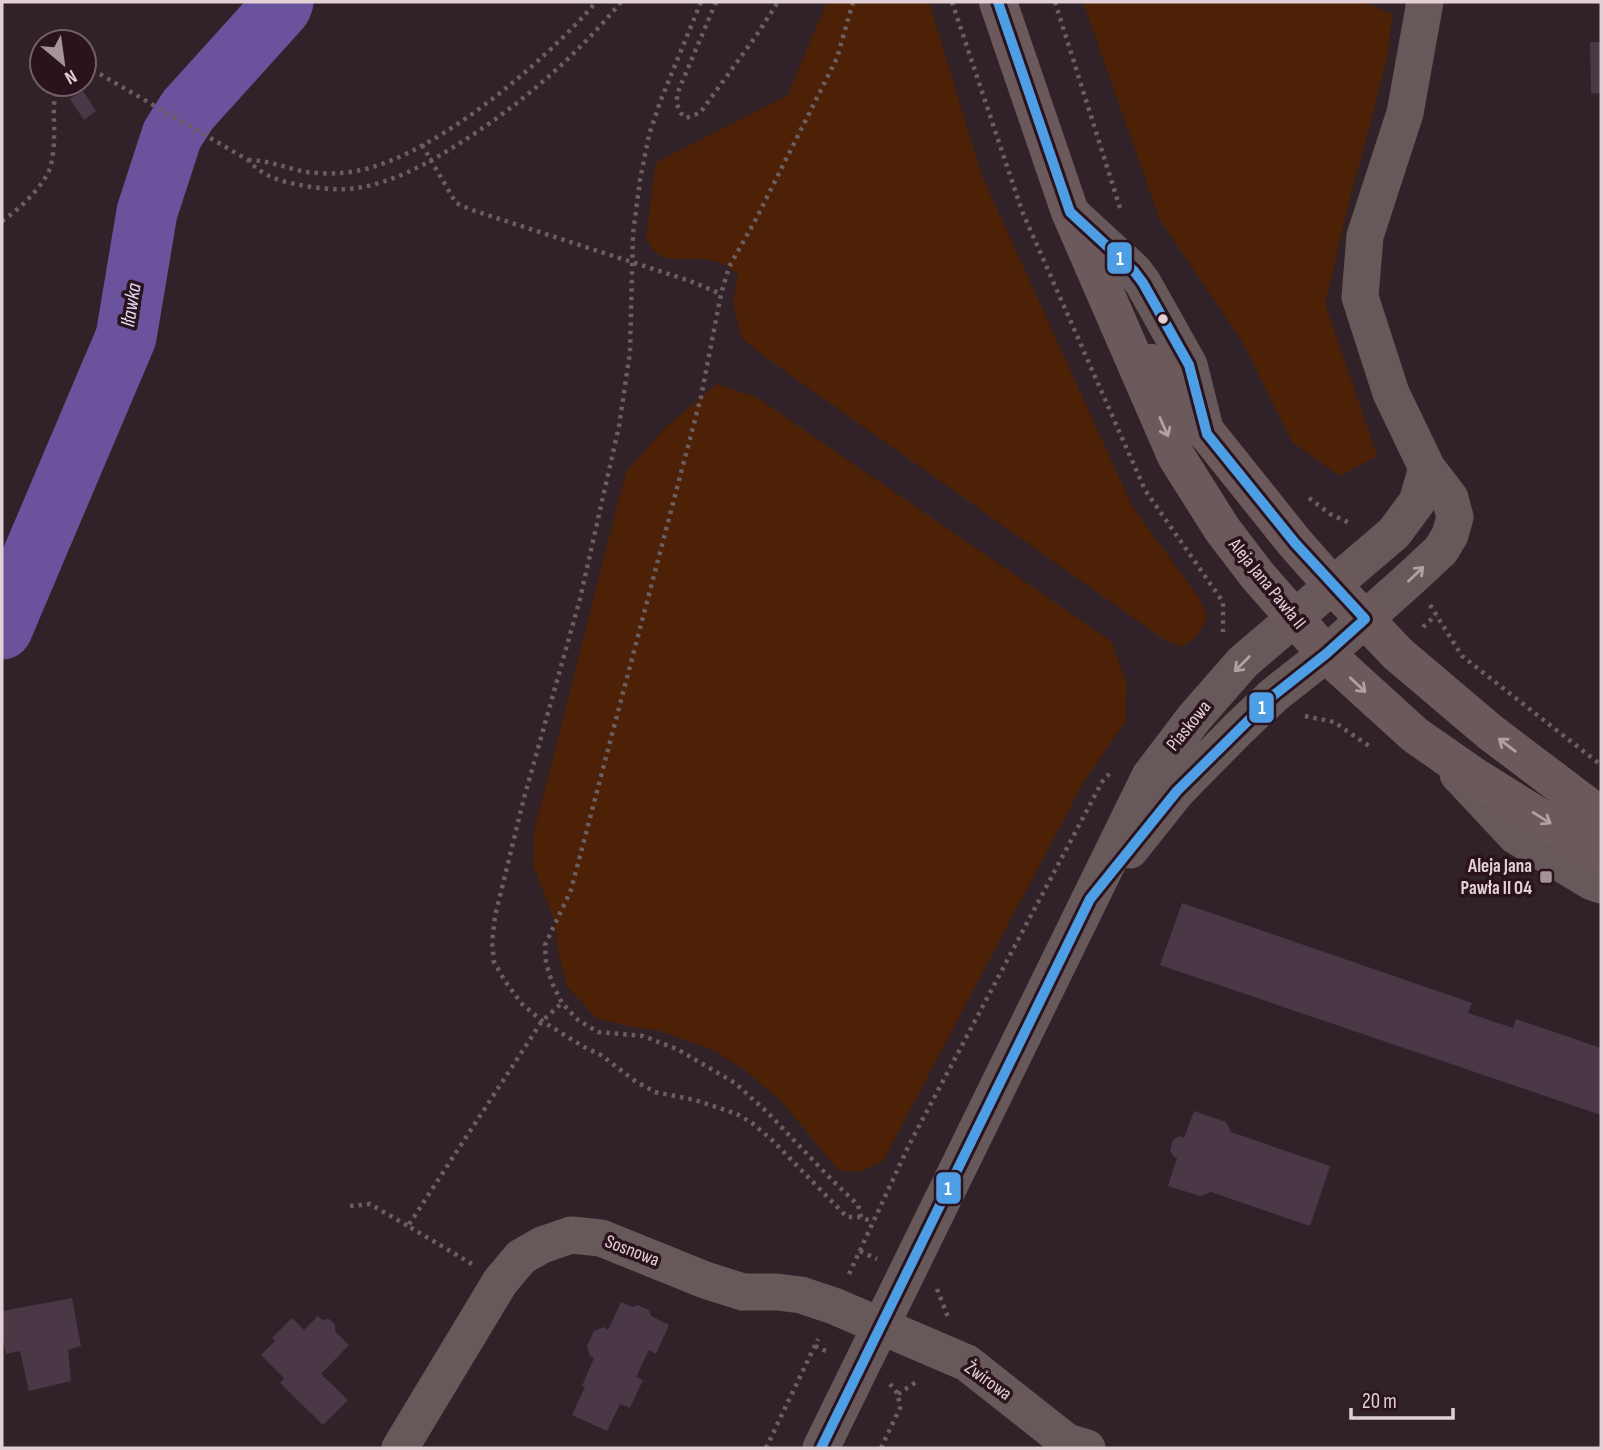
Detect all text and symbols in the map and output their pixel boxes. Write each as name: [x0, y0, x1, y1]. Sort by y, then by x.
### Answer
north arrow: [28, 28, 98, 98]
text: N: [60, 64, 81, 89]
line badge: 1: [1106, 241, 1133, 275]
text: 1: [1116, 248, 1124, 271]
water label: Iławka: [115, 281, 147, 329]
unlabelled marker: [1156, 312, 1170, 326]
one-way arrow: [1158, 416, 1171, 438]
street label: Aleja Jana Pawła II: [1223, 533, 1311, 634]
one-way arrow: [1407, 565, 1424, 582]
one-way arrow: [1234, 655, 1251, 672]
one-way arrow: [1349, 676, 1366, 693]
line badge: 1: [1248, 691, 1275, 724]
street label: Piaskowa: [1162, 696, 1216, 756]
text: 1: [1258, 697, 1266, 720]
one-way arrow: [1499, 738, 1517, 753]
one-way arrow: [1531, 812, 1551, 826]
place label: Aleja Jana Pawła II 04: [1461, 855, 1532, 900]
marker: Aleja Jana Pawła II 04: [1538, 869, 1554, 885]
line badge: 1: [935, 1171, 962, 1205]
text: 1: [944, 1178, 952, 1201]
street label: Sosnowa: [601, 1230, 663, 1272]
street label: Żwirowa: [960, 1356, 1016, 1406]
scale bar: [1351, 1376, 1452, 1420]
text: 20 m: [1362, 1389, 1397, 1414]

